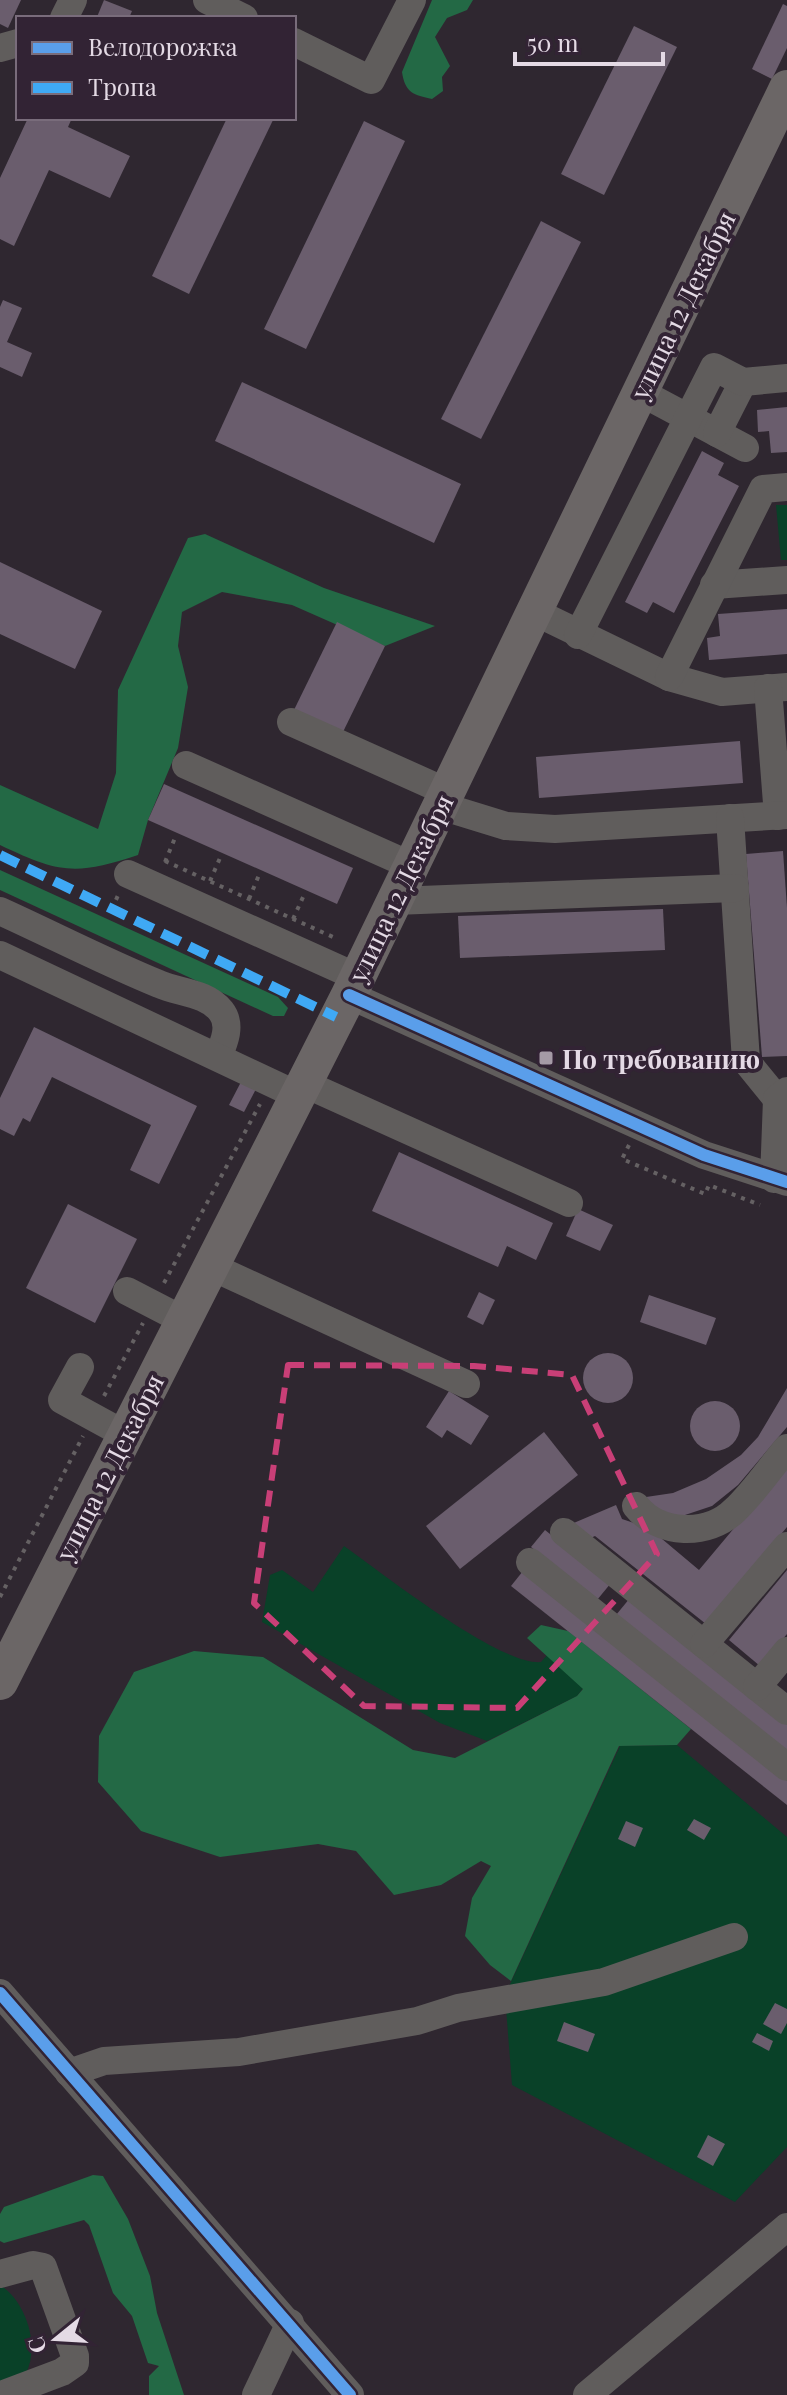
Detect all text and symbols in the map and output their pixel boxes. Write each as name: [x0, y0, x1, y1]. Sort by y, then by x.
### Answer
legend: [16, 16, 296, 120]
scale bar: [515, 16, 663, 66]
text: 50 m: [527, 26, 579, 58]
text: Велодорожка: [88, 30, 238, 62]
text: Тропа: [88, 70, 157, 102]
street label: улица 12 Декабря: [621, 205, 743, 406]
street label: улица 12 Декабря: [339, 788, 461, 989]
place label: По требованию: [562, 1041, 760, 1076]
marker: По требованию: [537, 1049, 555, 1067]
street label: улица 12 Декабря: [46, 1368, 171, 1567]
north arrow: [16, 2299, 96, 2379]
text: С: [19, 2333, 53, 2358]

